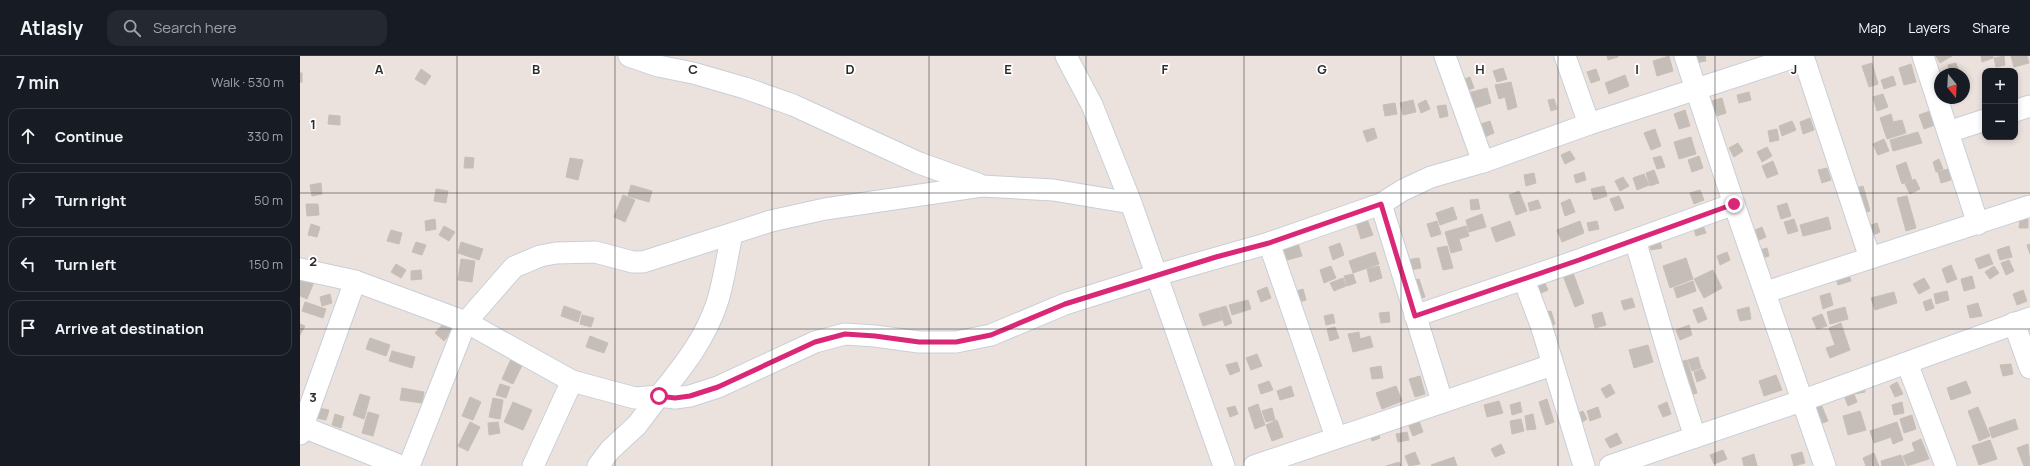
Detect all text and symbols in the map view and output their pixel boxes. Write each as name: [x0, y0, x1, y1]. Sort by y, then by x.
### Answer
search box: [107, 10, 387, 46]
text: Atlasly: [20, 15, 83, 41]
icon: search: [121, 17, 143, 39]
text: Search here: [153, 17, 236, 38]
text: Map: [1858, 18, 1886, 37]
text: Layers: [1908, 18, 1950, 37]
text: Share: [1972, 18, 2010, 37]
text: A: [375, 60, 384, 78]
text: B: [532, 60, 540, 78]
text: C: [688, 60, 698, 78]
text: D: [845, 60, 855, 78]
text: E: [1004, 60, 1012, 78]
text: F: [1162, 60, 1169, 78]
text: G: [1317, 60, 1327, 78]
text: H: [1475, 60, 1485, 78]
text: I: [1635, 60, 1639, 78]
text: J: [1791, 60, 1797, 78]
north arrow: [1934, 68, 1970, 104]
map controls: [1982, 68, 2018, 140]
button: +: [1982, 68, 2018, 104]
text: 7 min: [16, 71, 59, 94]
text: Walk · 530 m: [211, 73, 284, 91]
button: −: [1982, 104, 2018, 140]
text: 1: [310, 115, 316, 133]
icon: ahead: [17, 125, 39, 147]
text: Continue: [55, 126, 123, 147]
text: 330 m: [247, 127, 283, 145]
icon: right: [17, 189, 39, 211]
text: Turn right: [55, 190, 126, 211]
text: 50 m: [254, 191, 283, 209]
route end: [1725, 195, 1743, 213]
text: 2: [309, 252, 317, 270]
icon: left: [17, 253, 39, 275]
text: Turn left: [55, 254, 117, 275]
text: 150 m: [249, 255, 283, 273]
icon: arrive: [17, 317, 39, 339]
text: Arrive at destination: [55, 318, 204, 339]
route start: [650, 387, 668, 405]
text: 3: [309, 388, 317, 406]

